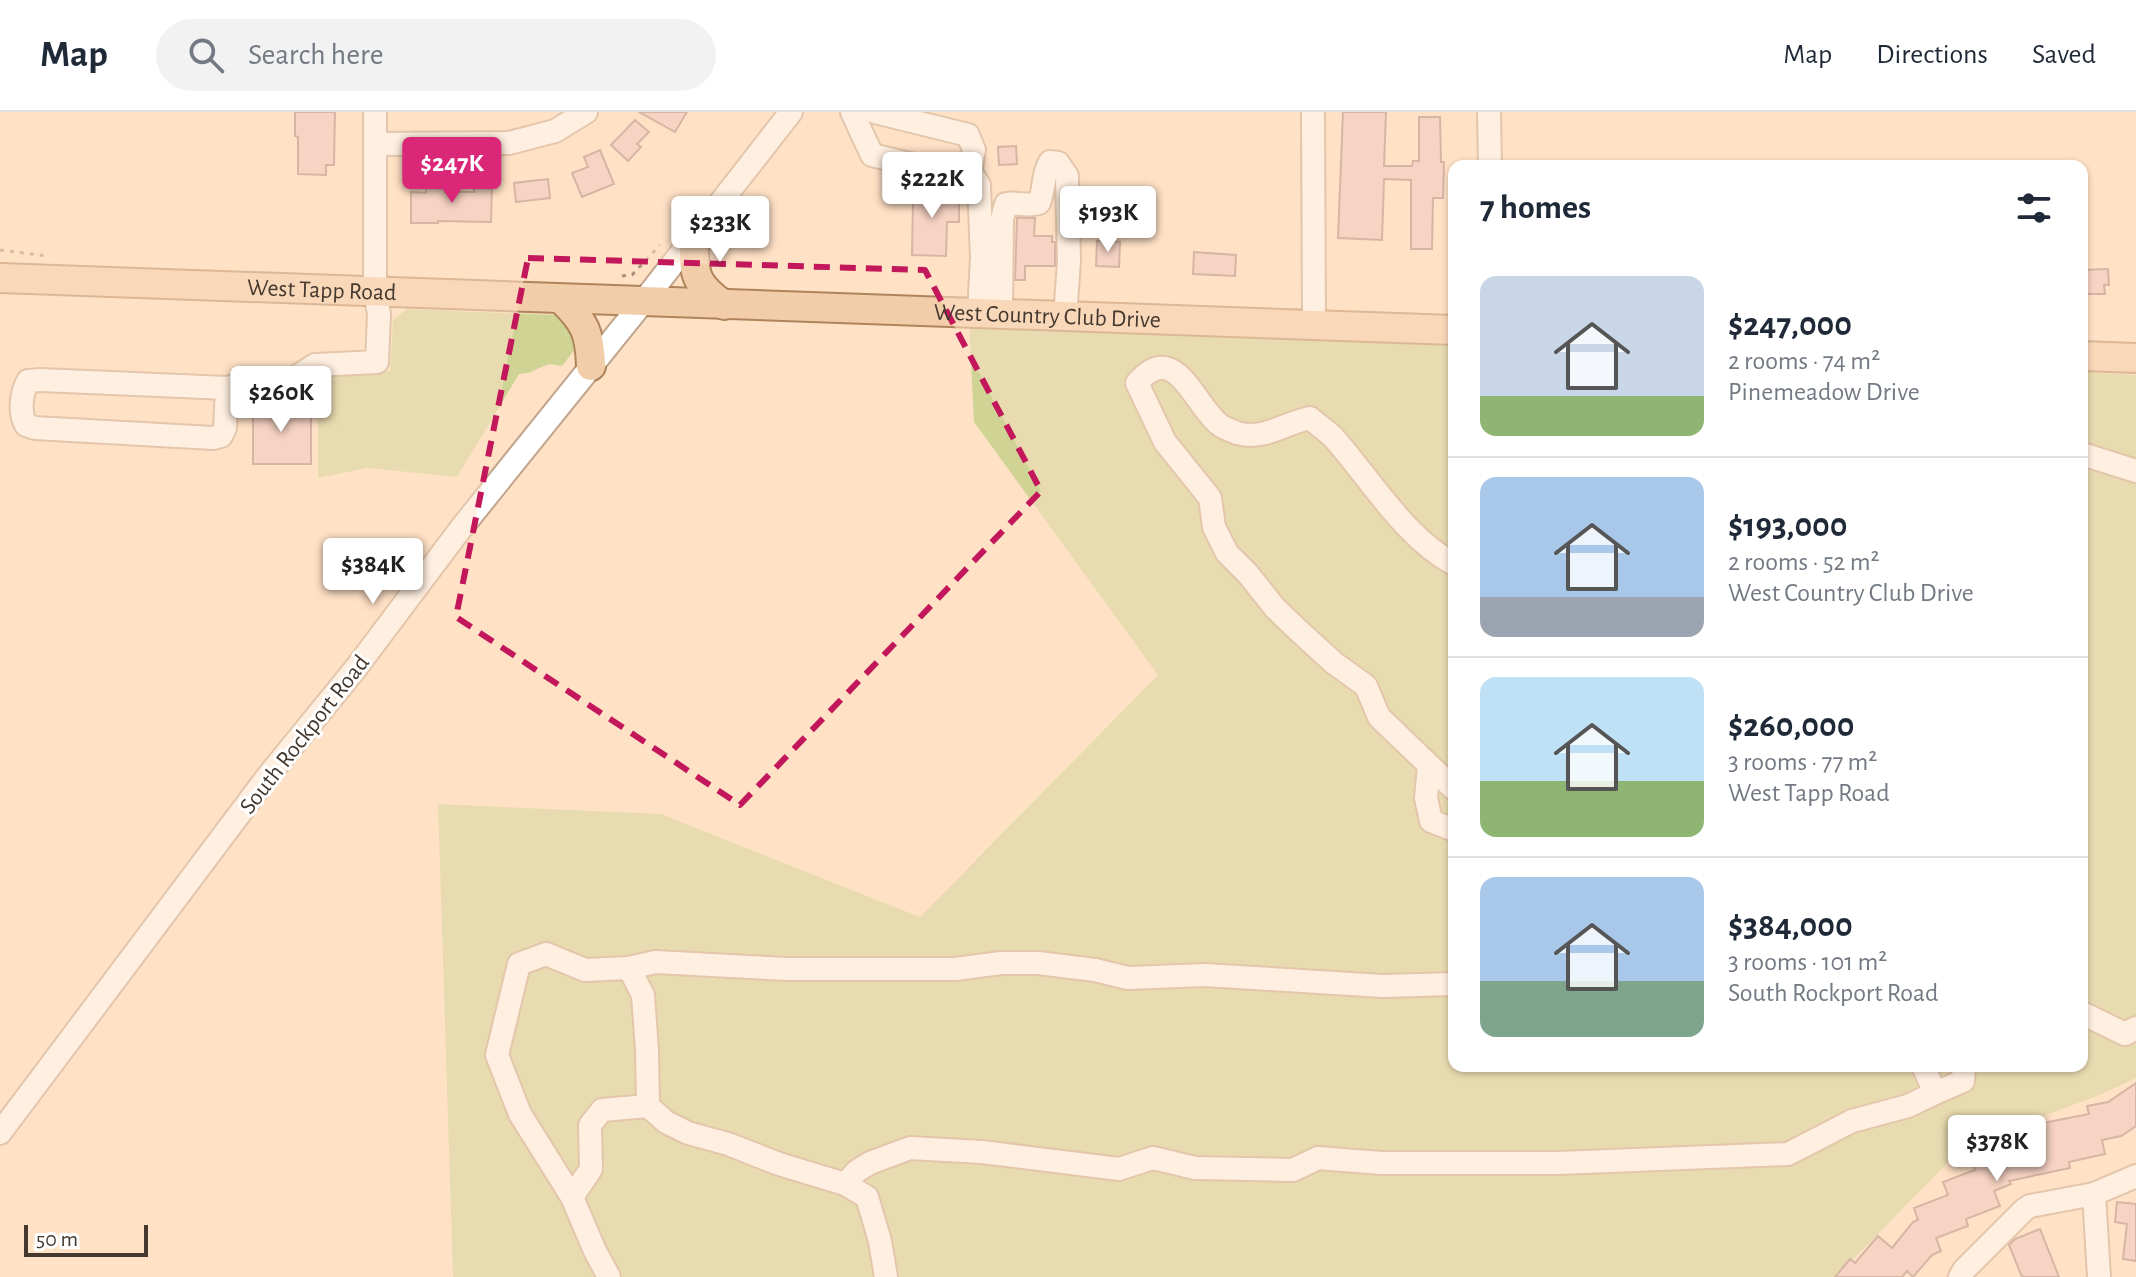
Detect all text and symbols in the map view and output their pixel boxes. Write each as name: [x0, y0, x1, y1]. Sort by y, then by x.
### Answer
search box: [156, 19, 716, 91]
icon: search: [184, 33, 228, 77]
text: Map: [40, 36, 108, 74]
text: Search here: [248, 40, 384, 70]
text: Map: [1783, 41, 1832, 69]
text: Directions: [1876, 41, 1988, 69]
text: Saved: [2032, 41, 2096, 69]
pin: $247K: [396, 137, 508, 205]
text: $247K: [420, 150, 484, 176]
pin: $222K: [876, 152, 988, 220]
text: $222K: [900, 165, 964, 191]
pin: $193K: [1052, 186, 1164, 254]
icon: filters: [2012, 186, 2056, 230]
text: 7 homes: [1480, 191, 1591, 225]
pin: $233K: [664, 196, 776, 264]
text: $193K: [1078, 199, 1138, 225]
text: $233K: [689, 209, 751, 235]
street label: West Tapp Road: [247, 276, 397, 305]
street label: West Country Club Drive: [933, 300, 1161, 333]
icon: home: [1544, 308, 1640, 404]
text: $247,000: [1728, 308, 1852, 342]
text: 2 rooms · 74 m²: [1728, 348, 1880, 374]
pin: $260K: [225, 366, 337, 434]
text: $260K: [248, 379, 314, 405]
text: Pinemeadow Drive: [1728, 379, 1920, 405]
icon: home: [1544, 509, 1640, 605]
text: $193,000: [1728, 509, 1848, 543]
pin: $384K: [317, 538, 429, 606]
text: 2 rooms · 52 m²: [1728, 549, 1880, 575]
text: $384K: [341, 551, 405, 577]
text: West Country Club Drive: [1728, 580, 1974, 606]
street label: South Rockport Road: [236, 651, 374, 819]
icon: home: [1544, 709, 1640, 805]
text: $260,000: [1728, 709, 1854, 743]
text: 3 rooms · 77 m²: [1728, 749, 1877, 775]
text: West Tapp Road: [1728, 780, 1890, 806]
icon: home: [1544, 909, 1640, 1005]
text: $384,000: [1728, 909, 1853, 943]
text: 3 rooms · 101 m²: [1728, 949, 1887, 975]
text: South Rockport Road: [1728, 980, 1938, 1006]
pin: $378K: [1941, 1115, 2053, 1183]
text: $378K: [1966, 1128, 2028, 1154]
scale bar: [24, 1221, 148, 1257]
text: 50 m: [36, 1228, 78, 1250]

